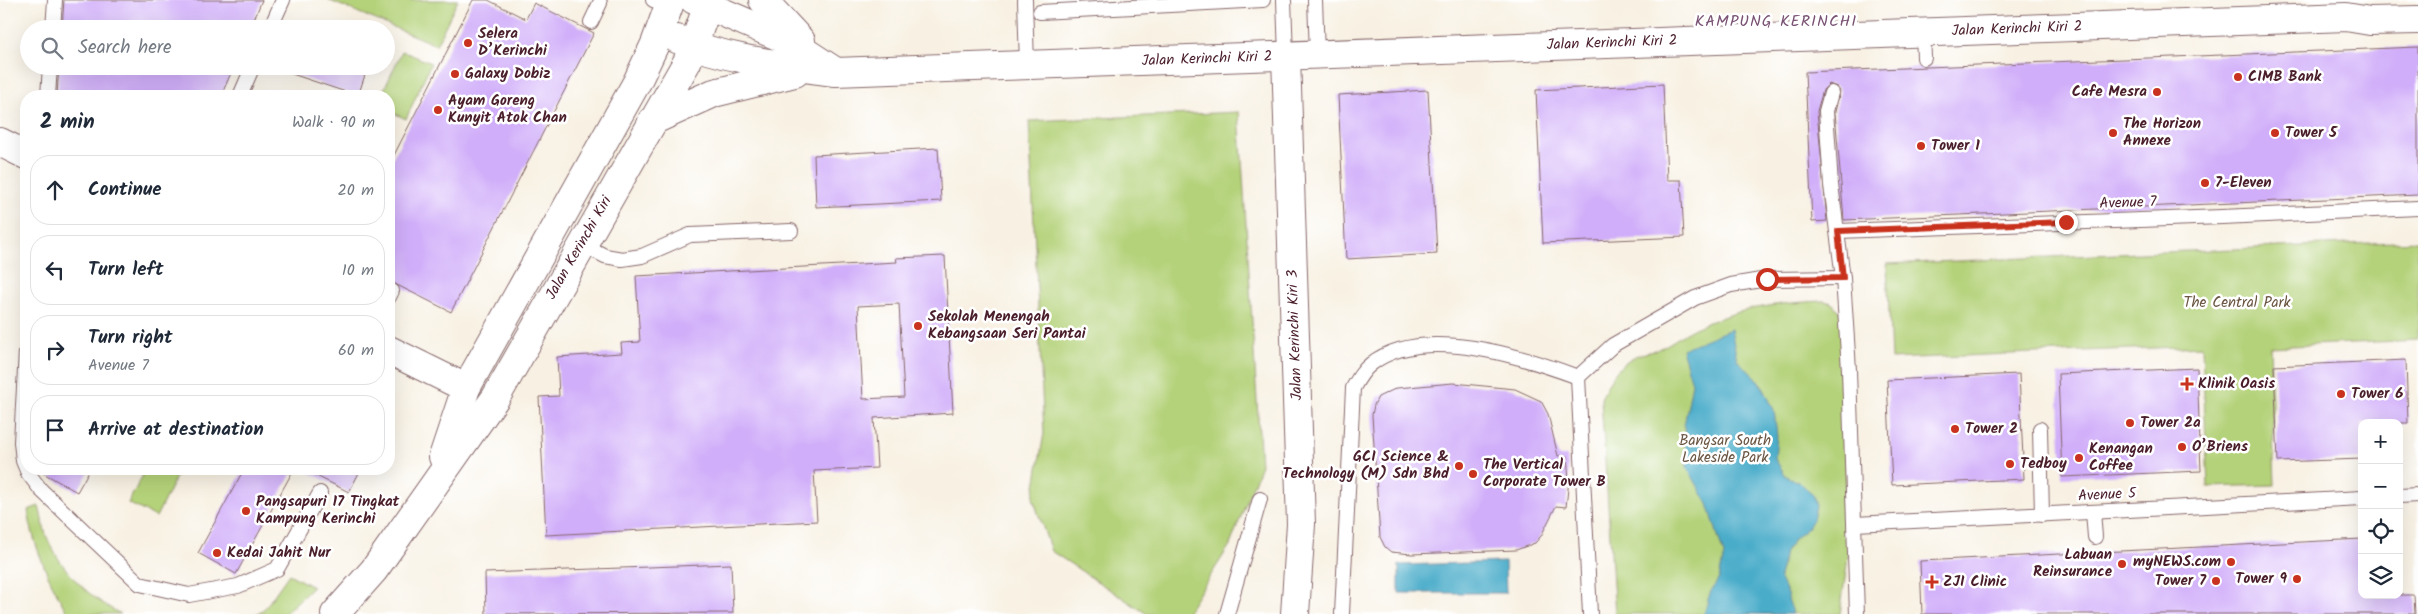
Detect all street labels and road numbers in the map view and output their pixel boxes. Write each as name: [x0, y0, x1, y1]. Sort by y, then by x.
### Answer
street label: Jalan Kerinchi Kiri 2: [1951, 15, 2083, 43]
street label: Jalan Kerinchi Kiri 2: [1546, 29, 1678, 57]
street label: Jalan Kerinchi Kiri 2: [1141, 45, 1273, 73]
street label: Jalan Kerinchi Kiri: [540, 190, 619, 304]
street label: Avenue 7: [2099, 190, 2158, 216]
street label: Jalan Kerinchi Kiri 3: [1281, 269, 1309, 401]
street label: Avenue 5: [2077, 481, 2138, 509]

